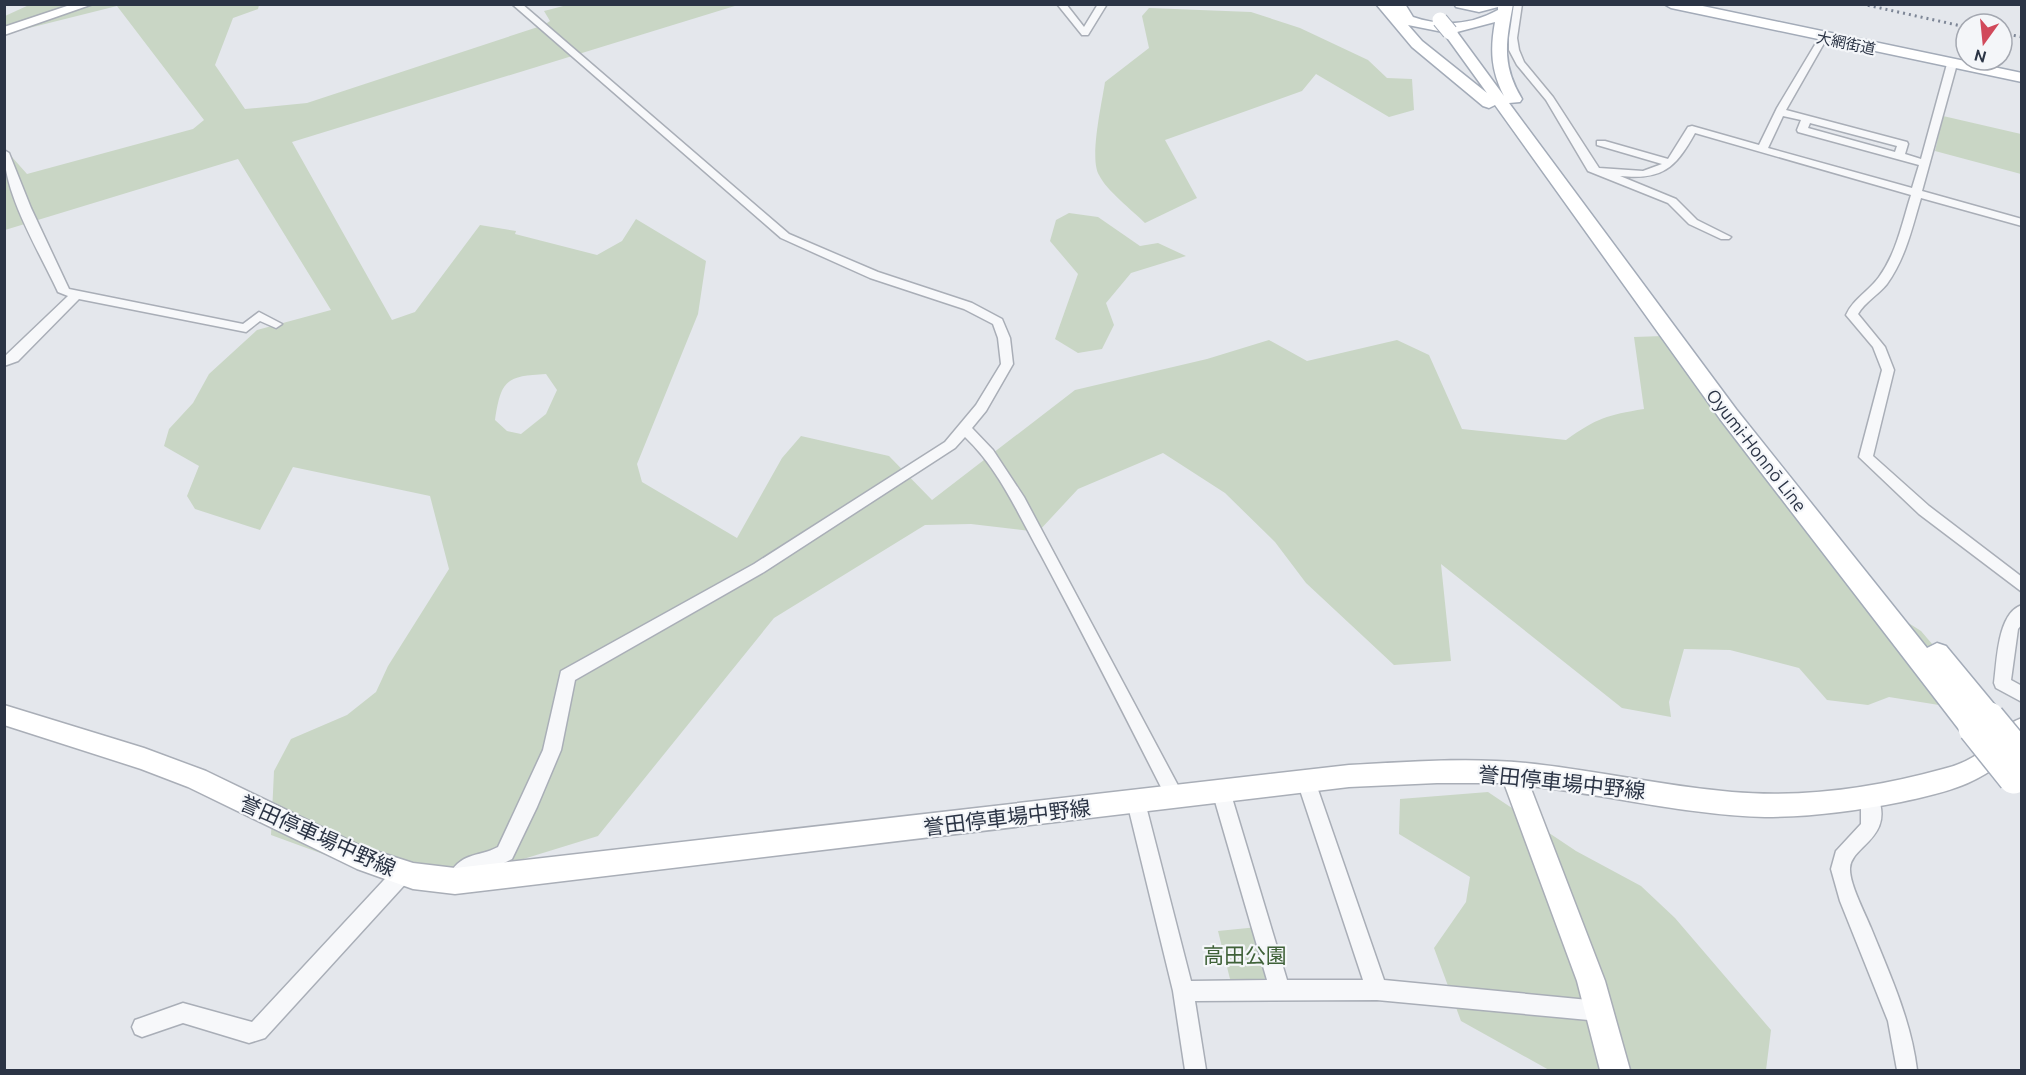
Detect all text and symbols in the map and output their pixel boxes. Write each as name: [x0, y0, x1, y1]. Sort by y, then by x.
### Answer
north arrow: [1954, 12, 2014, 72]
street label: 大網街道: [1815, 28, 1877, 58]
text: N: [1972, 46, 1988, 67]
street label: Oyumi-Honnō Line: [1703, 385, 1811, 515]
street label: 誉田停車場中野線: [1477, 761, 1647, 803]
street label: 誉田停車場中野線: [236, 790, 400, 880]
street label: 誉田停車場中野線: [922, 795, 1092, 839]
park label: 高田公園: [1203, 943, 1287, 967]

